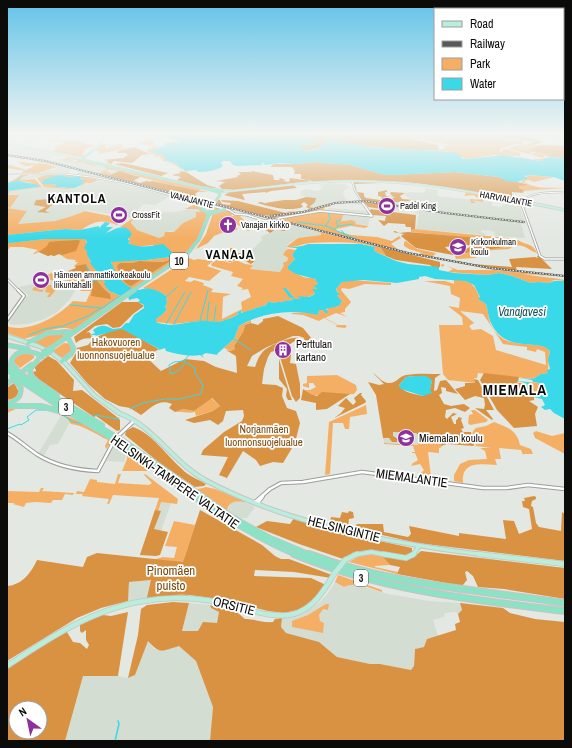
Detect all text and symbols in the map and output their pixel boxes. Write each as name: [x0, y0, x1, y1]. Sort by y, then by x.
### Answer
legend: [434, 8, 564, 100]
text: Road: [470, 16, 494, 32]
text: Railway: [470, 36, 505, 52]
text: Park: [470, 56, 490, 72]
text: Water: [470, 76, 497, 92]
street label: HARVIALANTIE: [479, 188, 533, 210]
street label: VANAJANTIE: [169, 189, 215, 211]
district label: KANTOLA: [48, 190, 106, 207]
sports icon: Padel King: [377, 196, 397, 216]
place label: Padel King: [400, 200, 437, 212]
sports icon: CrossFit: [109, 205, 129, 225]
place label: CrossFit: [132, 209, 160, 221]
church icon: Vanajan kirkko: [218, 215, 238, 235]
place label: Vanajan kirkko: [241, 219, 289, 231]
place label: Kirkonkulman koulu: [471, 236, 516, 258]
school or university icon: Kirkonkulman koulu: [448, 237, 468, 257]
district label: VANAJA: [205, 246, 255, 263]
road number: 10: [170, 253, 188, 269]
place label: Hämeen ammattikorkeakoulu liikuntahalli: [54, 269, 150, 291]
sports icon: Hämeen ammattikorkeakoulu liikuntahalli: [31, 270, 51, 290]
water label: Vanajavesi: [498, 304, 546, 320]
park label: Hakovuoren luonnonsuojelualue: [77, 335, 155, 362]
place label: Perttulan kartano: [296, 337, 332, 364]
building icon: Perttulan kartano: [273, 340, 293, 360]
district label: MIEMALA: [483, 379, 547, 400]
road number: 3: [59, 399, 73, 415]
park label: Norjanmäen luonnonsuojelualue: [225, 422, 303, 449]
school or university icon: Miemalan koulu: [396, 428, 416, 448]
street label: HELSINKI-TAMPERE VALTATIE: [107, 431, 243, 533]
place label: Miemalan koulu: [419, 431, 483, 445]
street label: MIEMALANTIE: [375, 465, 449, 491]
street label: HELSINGINTIE: [306, 512, 382, 546]
park label: Pinomäen puisto: [147, 562, 195, 594]
road number: 3: [354, 570, 368, 586]
street label: ORSITIE: [211, 593, 257, 619]
north arrow: [8, 700, 48, 740]
text: N: [16, 704, 29, 719]

